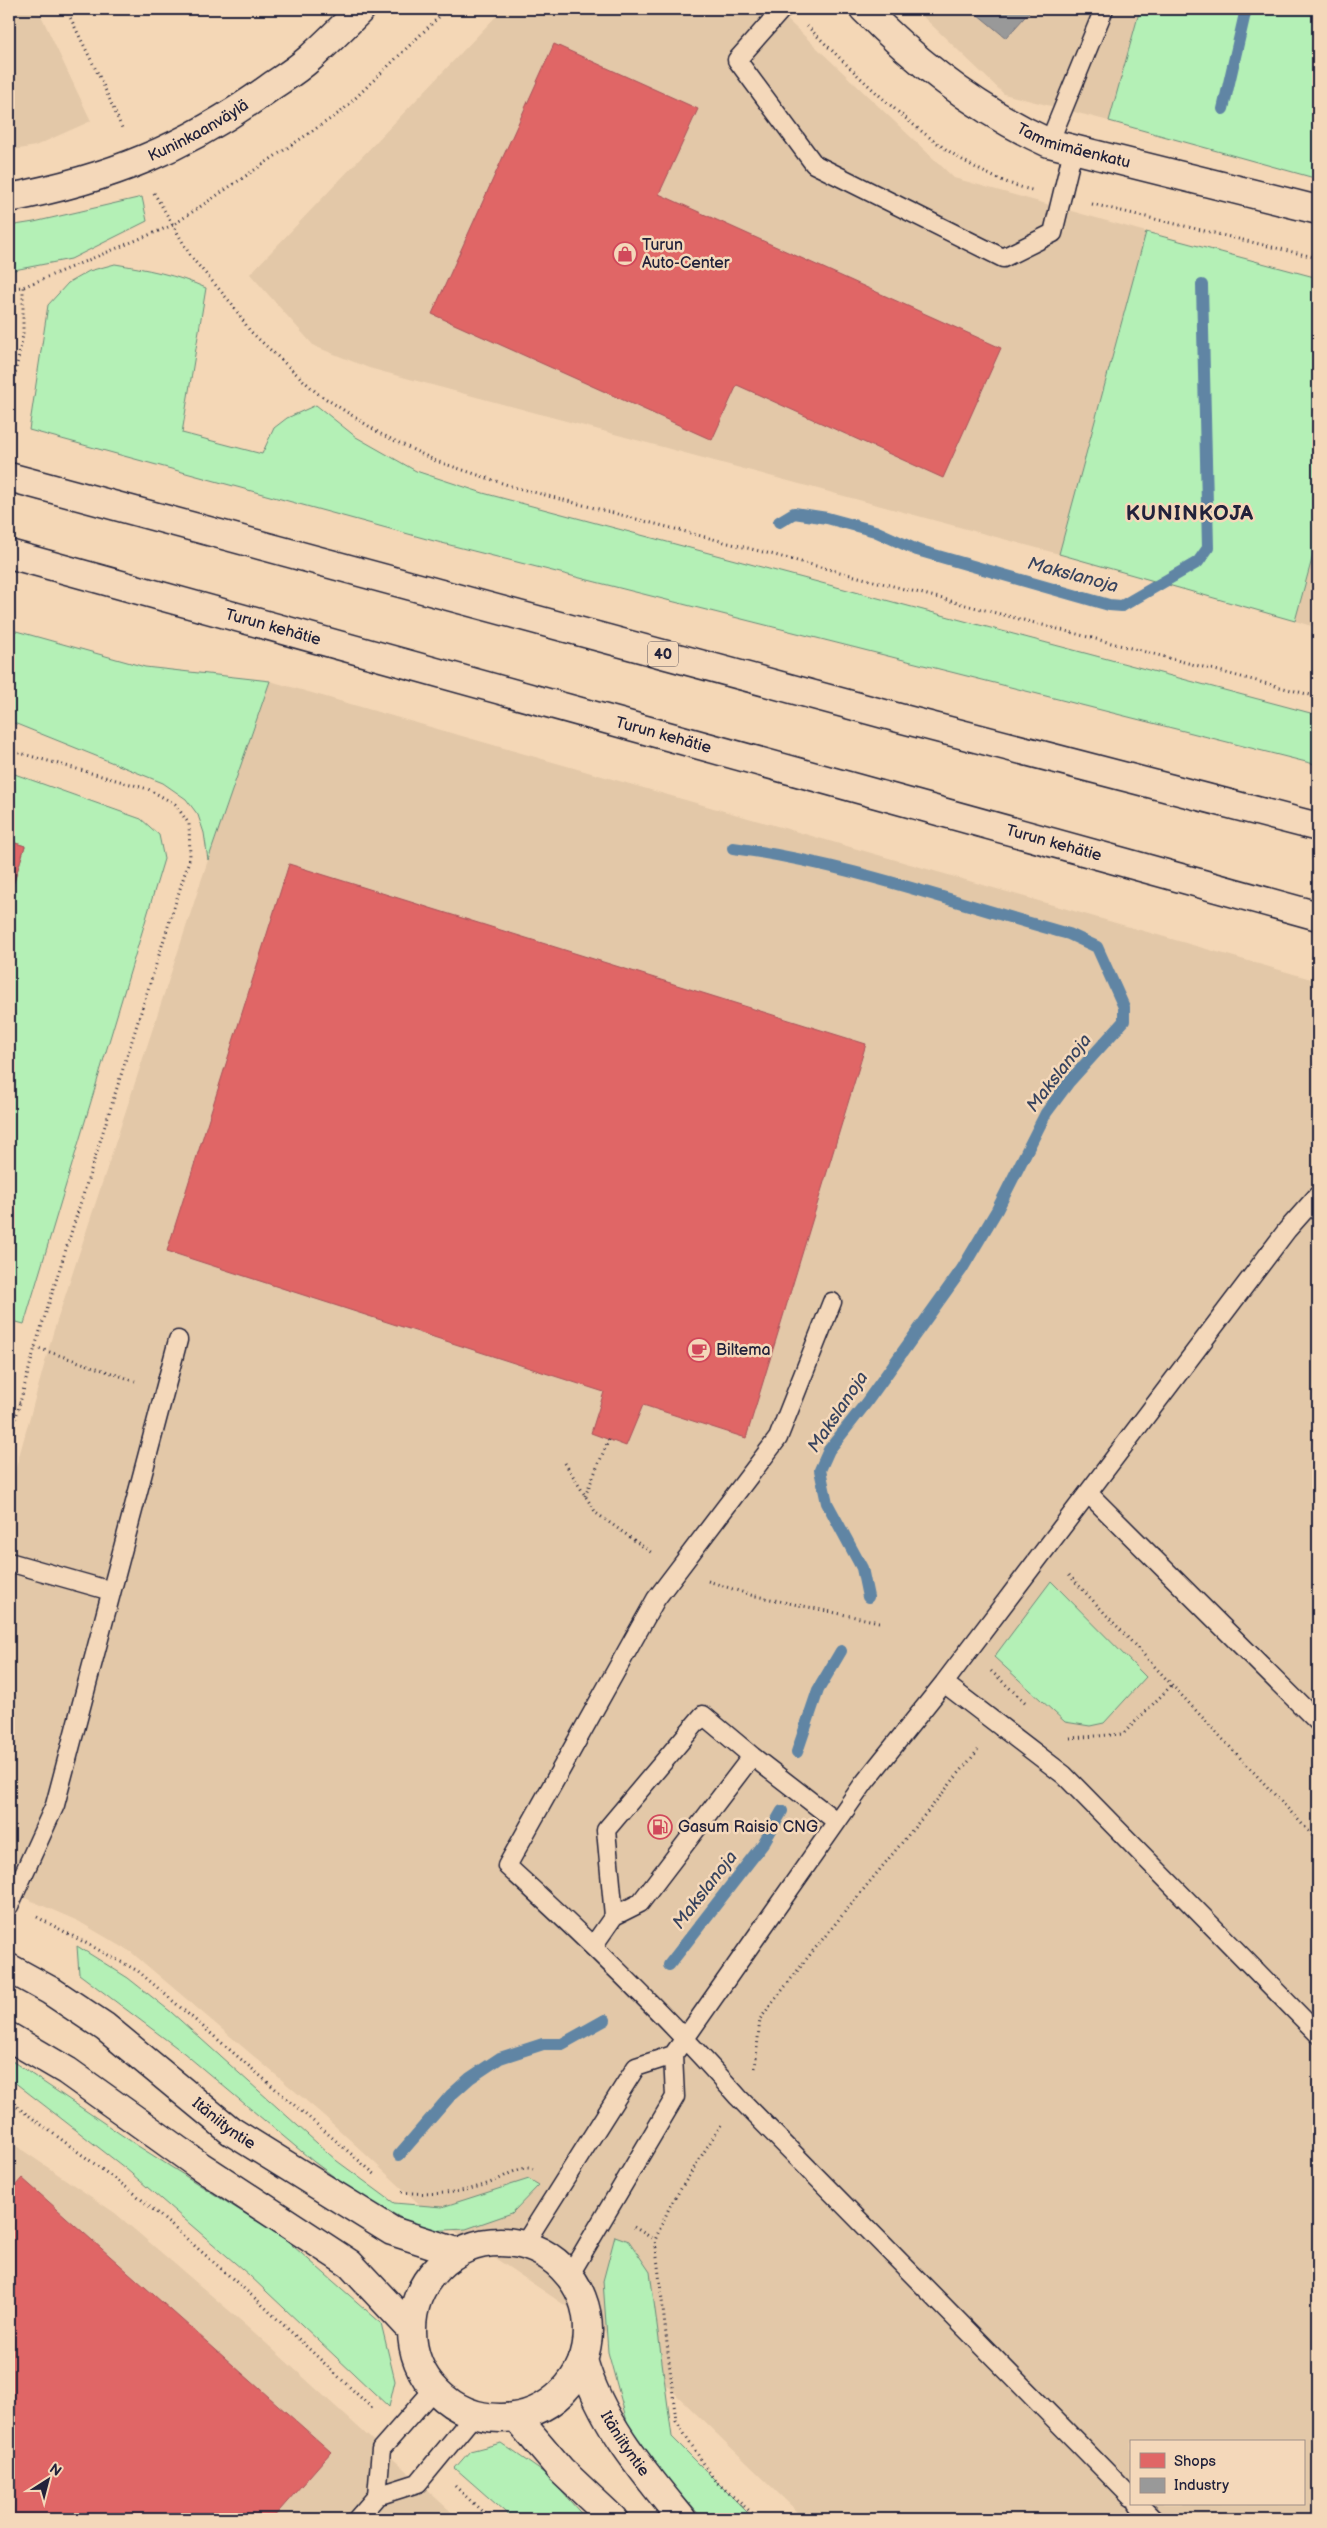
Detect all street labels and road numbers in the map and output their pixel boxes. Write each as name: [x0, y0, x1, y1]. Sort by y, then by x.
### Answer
street label: Kuninkaanväylä: [145, 96, 252, 166]
street label: Tammimäenkatu: [1013, 119, 1132, 172]
street label: Turun kehätie: [223, 605, 324, 649]
road number: 40: [648, 642, 678, 666]
street label: Turun kehätie: [613, 713, 714, 757]
street label: Turun kehätie: [1004, 821, 1104, 865]
street label: Itäniityntie: [188, 2094, 259, 2154]
street label: Itäniityntie: [596, 2408, 654, 2480]

